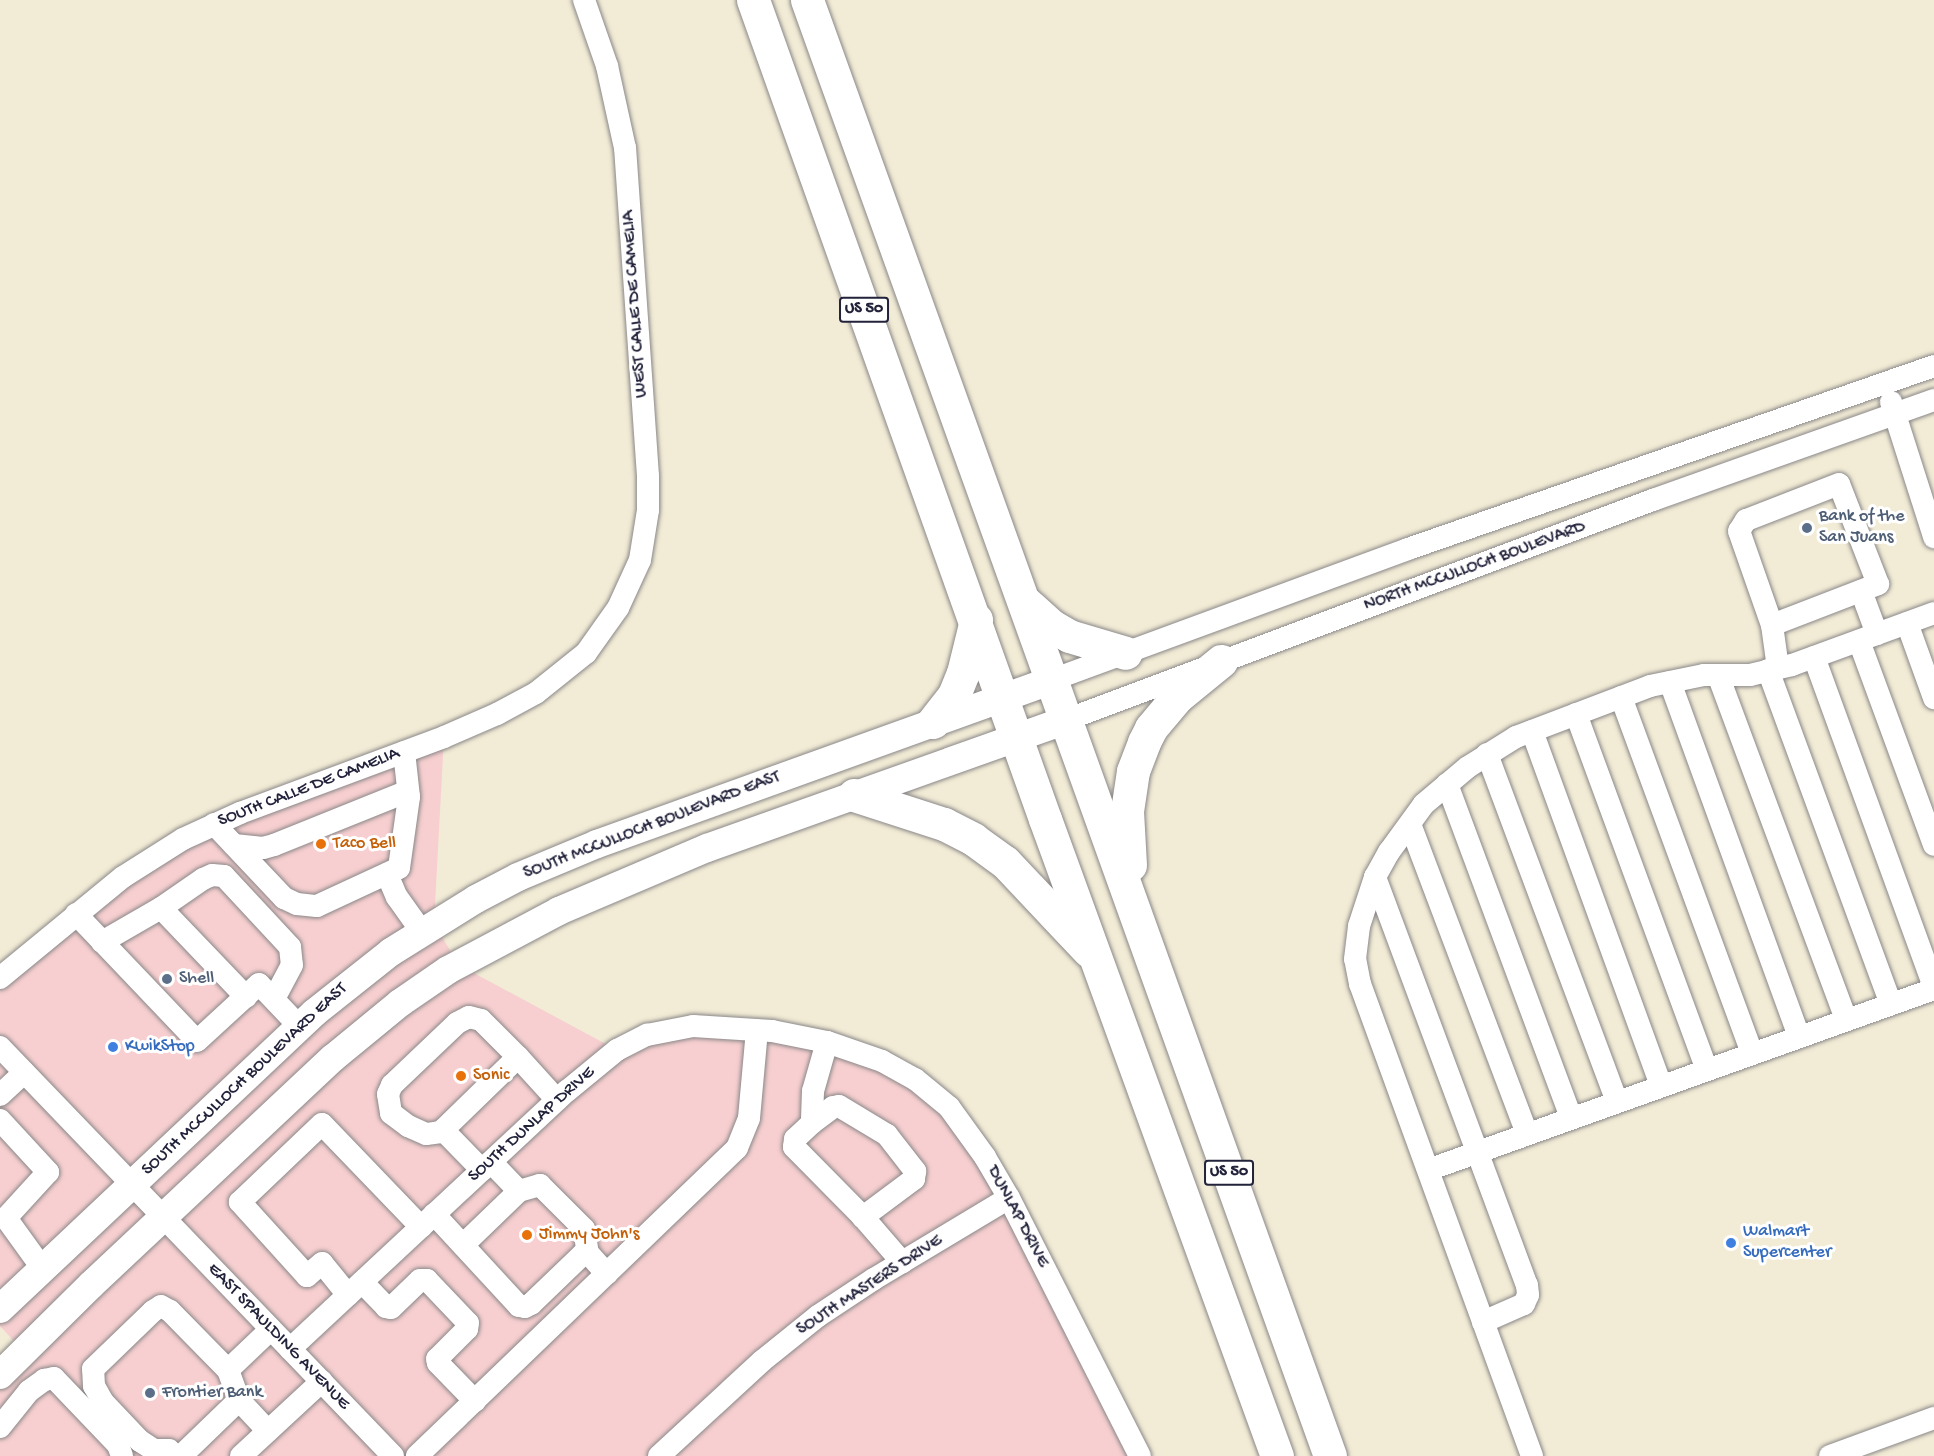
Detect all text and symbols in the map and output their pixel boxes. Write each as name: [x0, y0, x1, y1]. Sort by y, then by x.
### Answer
street label: WEST CALLE DE CAMELIA: [619, 210, 653, 398]
road number: US 50: [838, 297, 890, 323]
place label: Bank of the San Juans: [1819, 507, 1904, 550]
street label: NORTH MCCULLOCH BOULEVARD: [1361, 517, 1589, 617]
marker: Bank of the San Juans: [1800, 521, 1814, 535]
street label: SOUTH CALLE DE CAMELIA: [215, 743, 403, 833]
street label: SOUTH MCCULLOCH BOULEVARD EAST: [521, 767, 783, 885]
place label: Taco Bell: [333, 833, 396, 855]
marker: Taco Bell: [314, 837, 328, 851]
place label: Shell: [179, 968, 214, 990]
marker: Shell: [160, 972, 174, 986]
street label: SOUTH MCCULLOCH BOULEVARD EAST: [138, 979, 352, 1181]
place label: KwikStop: [125, 1036, 195, 1058]
marker: KwikStop: [106, 1040, 120, 1054]
street label: SOUTH DUNLAP DRIVE: [464, 1062, 600, 1188]
place label: Sonic: [473, 1065, 509, 1087]
marker: Sonic: [454, 1069, 468, 1083]
road number: US 50: [1204, 1160, 1254, 1186]
street label: DUNLAP DRIVE: [981, 1162, 1053, 1272]
place label: Walmart Supercenter: [1743, 1222, 1831, 1264]
place label: Jimmy John's: [539, 1224, 639, 1246]
marker: Jimmy John's: [520, 1228, 534, 1242]
street label: SOUTH MASTERS DRIVE: [793, 1231, 947, 1341]
marker: Walmart Supercenter: [1724, 1236, 1738, 1250]
street label: EAST SPAULDING AVENUE: [202, 1259, 354, 1415]
place label: Frontier Bank: [162, 1382, 262, 1404]
marker: Frontier Bank: [143, 1386, 157, 1400]

